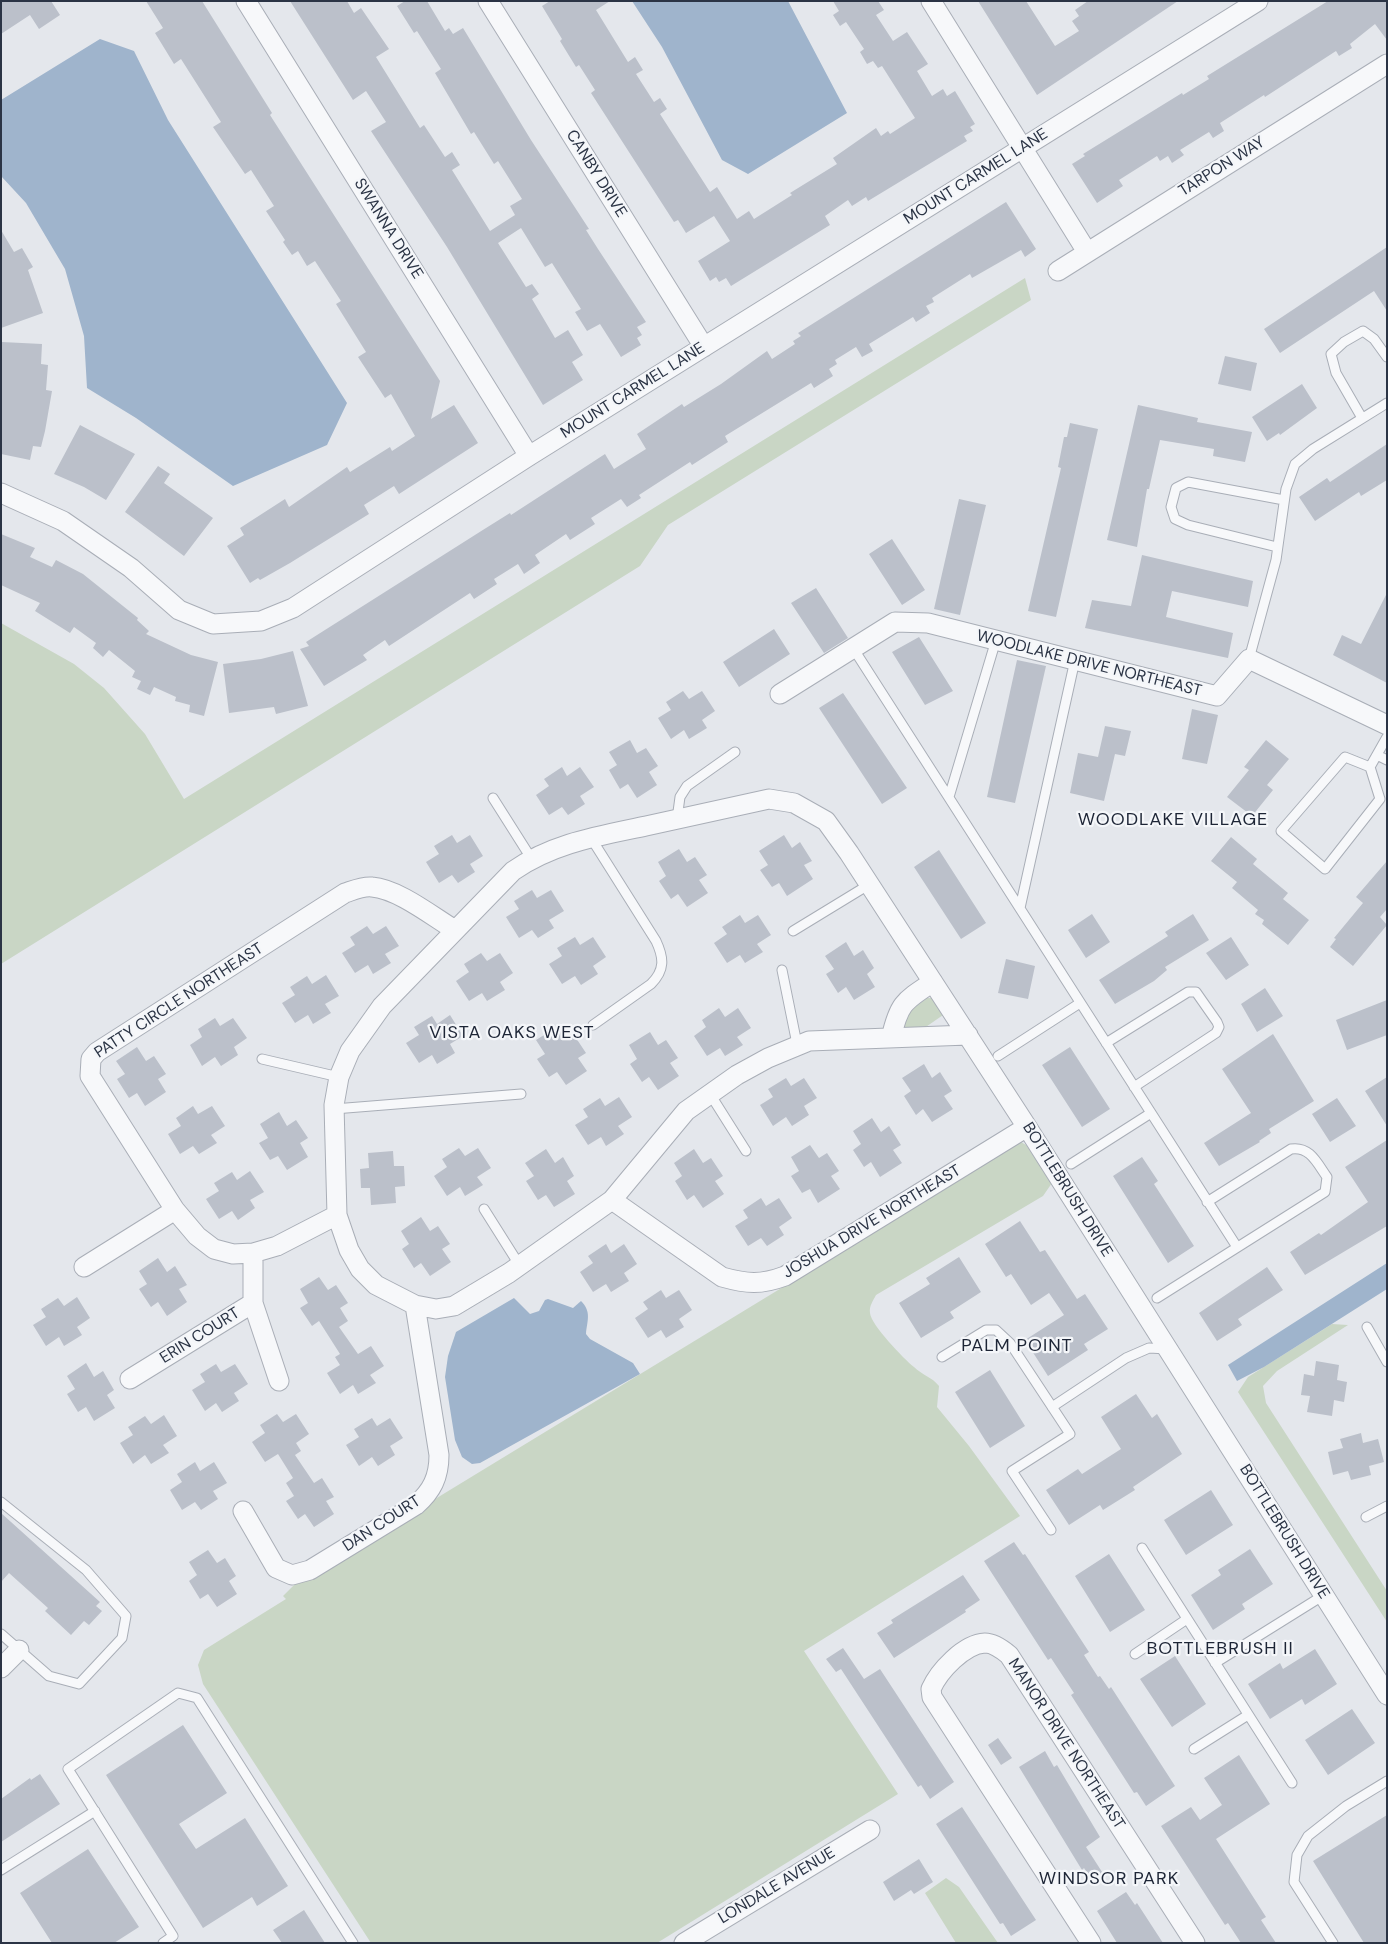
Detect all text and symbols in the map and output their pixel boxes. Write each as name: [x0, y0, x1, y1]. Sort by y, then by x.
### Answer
street label: MOUNT CARMEL LANE: [900, 125, 1052, 229]
street label: CANBY DRIVE: [561, 127, 631, 221]
street label: TARPON WAY: [1175, 133, 1269, 201]
street label: SWANNA DRIVE: [349, 175, 427, 283]
street label: MOUNT CARMEL LANE: [557, 339, 709, 443]
street label: WOODLAKE DRIVE NORTHEAST: [974, 627, 1204, 701]
district label: WOODLAKE VILLAGE: [1076, 809, 1270, 831]
street label: PATTY CIRCLE NORTHEAST: [91, 939, 267, 1063]
district label: VISTA OAKS WEST: [427, 1022, 597, 1044]
street label: BOTTLEBRUSH DRIVE: [1018, 1119, 1116, 1261]
street label: JOSHUA DRIVE NORTHEAST: [780, 1161, 964, 1283]
street label: ERIN COURT: [157, 1304, 243, 1368]
district label: PALM POINT: [960, 1335, 1074, 1357]
street label: BOTTLEBRUSH DRIVE: [1235, 1461, 1333, 1603]
street label: DAN COURT: [339, 1492, 425, 1556]
district label: BOTTLEBRUSH II: [1145, 1638, 1295, 1660]
street label: MANOR DRIVE NORTHEAST: [1003, 1655, 1129, 1833]
street label: LONDALE AVENUE: [715, 1844, 839, 1928]
district label: WINDSOR PARK: [1037, 1868, 1181, 1890]

